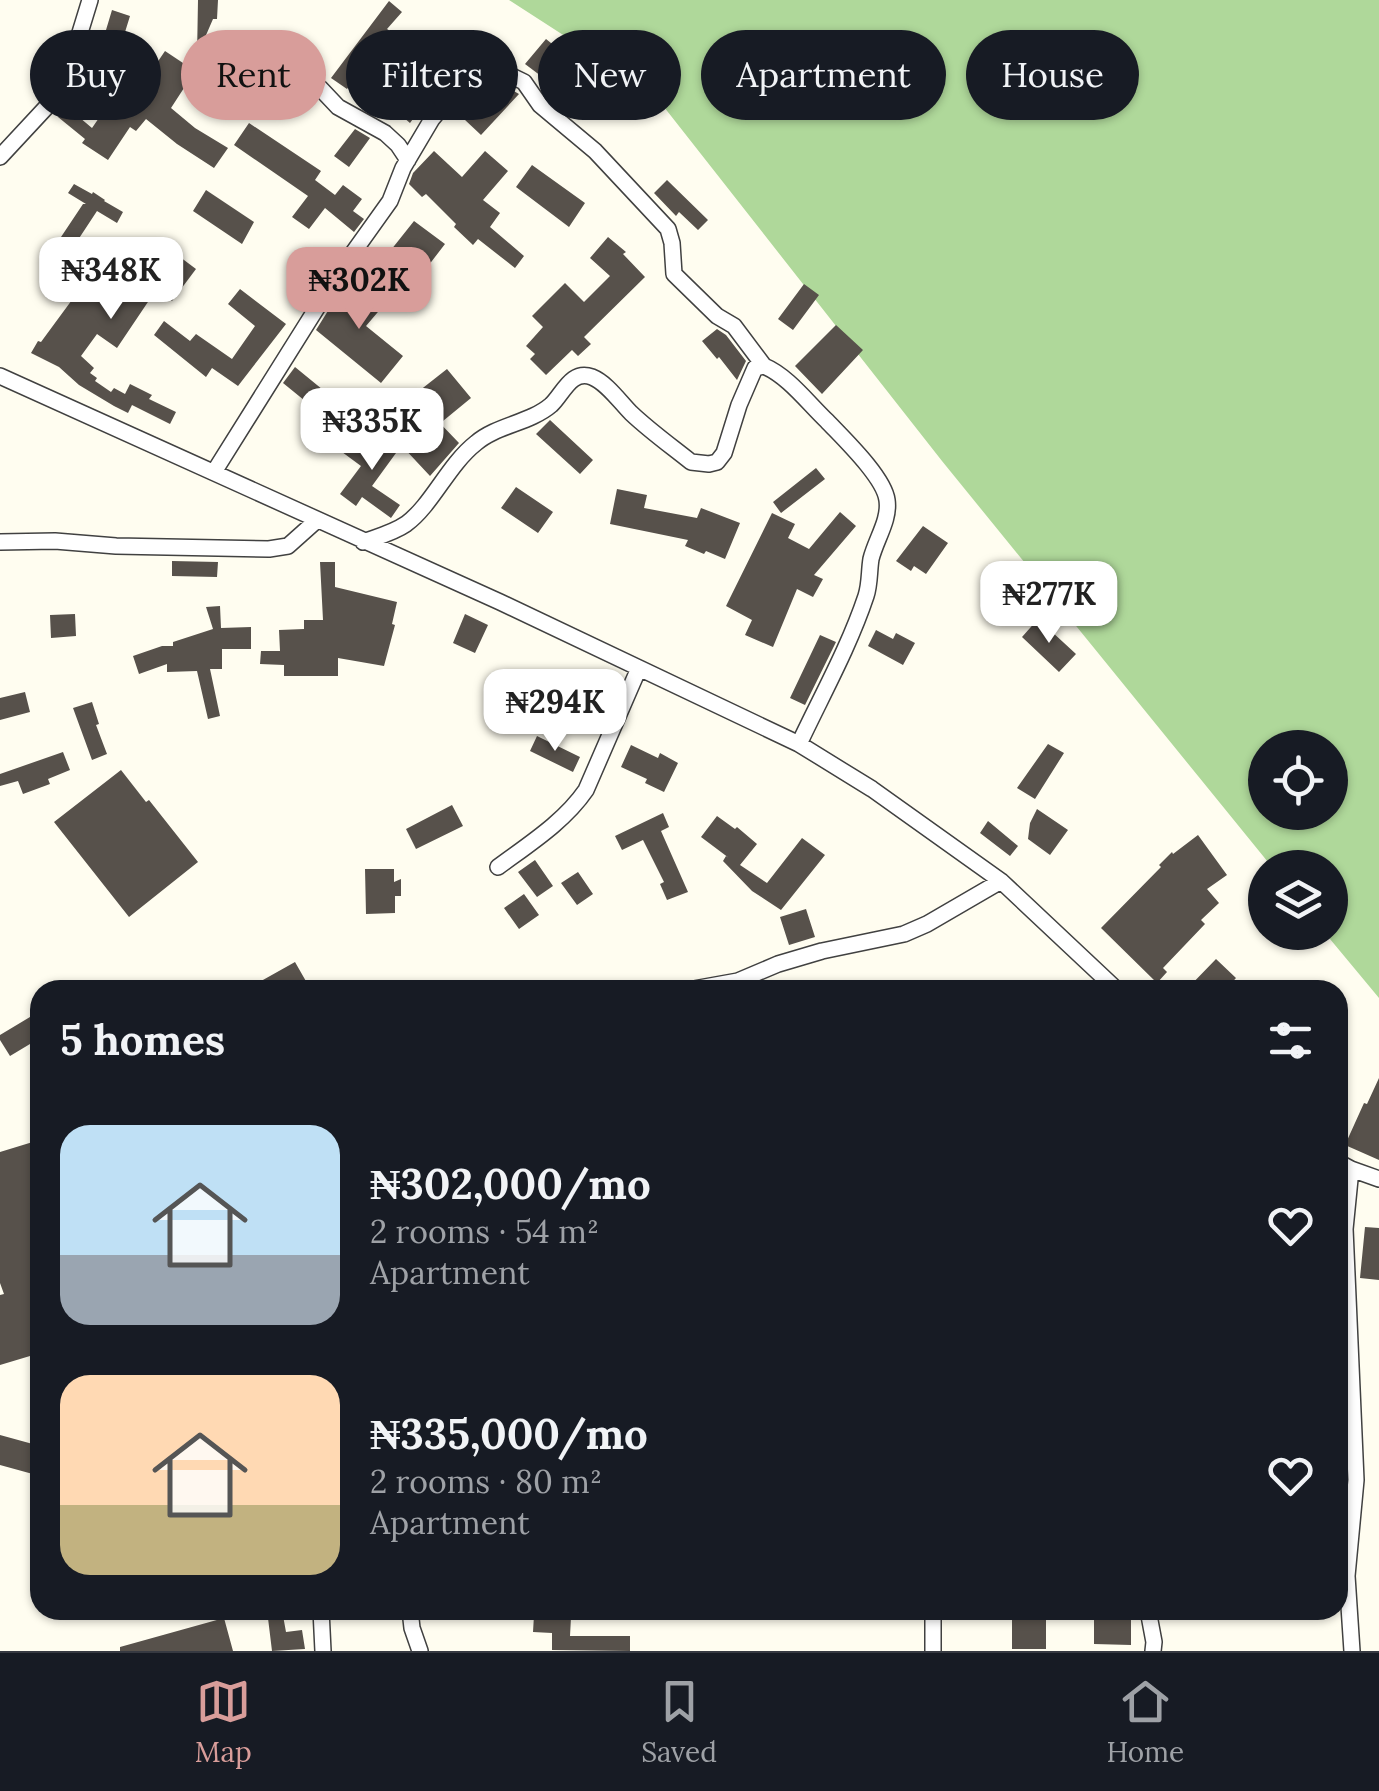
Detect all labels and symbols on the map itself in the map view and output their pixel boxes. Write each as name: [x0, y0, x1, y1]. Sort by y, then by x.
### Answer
pin: ₦348K: [41, 237, 181, 322]
pin: ₦302K: [289, 247, 429, 332]
pin: ₦335K: [302, 388, 442, 473]
pin: ₦277K: [979, 561, 1119, 646]
pin: ₦294K: [485, 669, 625, 754]

